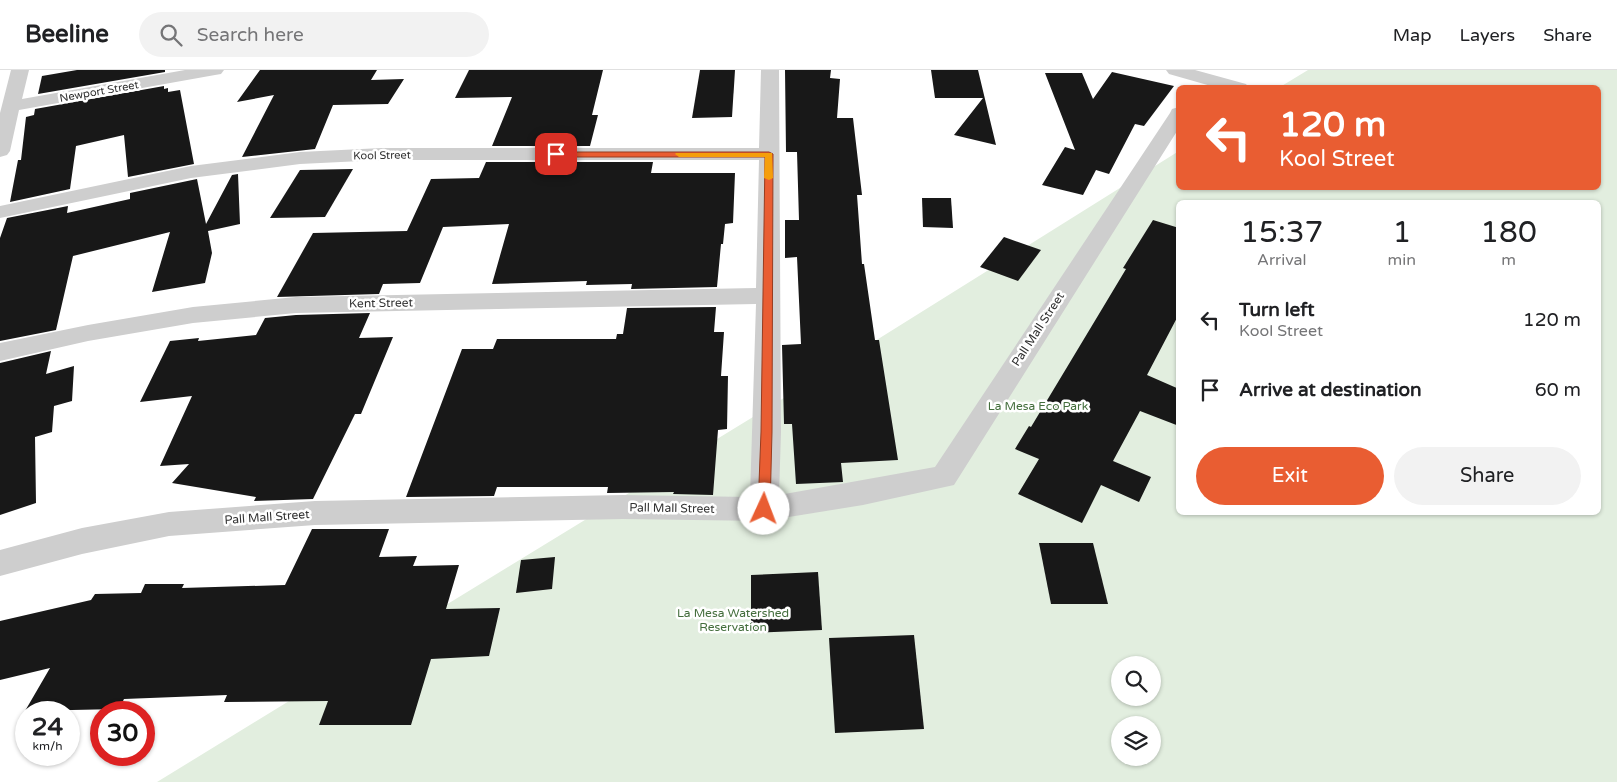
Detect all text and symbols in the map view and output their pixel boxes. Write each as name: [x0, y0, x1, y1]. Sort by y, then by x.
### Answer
search box: [139, 12, 489, 57]
text: Beeline: [25, 20, 109, 49]
icon: search: [157, 21, 185, 49]
text: Search here: [197, 24, 304, 46]
text: Map: [1393, 24, 1432, 46]
text: Layers: [1460, 24, 1515, 46]
text: Share: [1543, 24, 1592, 46]
street label: Newport Street: [59, 78, 140, 105]
text: 120 m: [1279, 104, 1386, 146]
icon: left: [1196, 105, 1261, 170]
pin: [535, 133, 577, 175]
icon: arrive: [542, 140, 570, 168]
text: Kool Street: [1279, 146, 1395, 172]
street label: Kool Street: [353, 148, 411, 163]
text: 15:37: [1240, 214, 1323, 251]
text: 1: [1392, 214, 1411, 251]
text: 180: [1480, 214, 1537, 251]
text: Arrival: [1257, 250, 1307, 270]
text: min: [1388, 250, 1416, 270]
text: m: [1501, 250, 1516, 270]
street label: Pall Mall Street: [1009, 289, 1067, 369]
street label: Kent Street: [349, 295, 414, 311]
text: Turn left: [1239, 299, 1315, 321]
icon: left: [1196, 306, 1224, 334]
text: 120 m: [1523, 309, 1581, 331]
text: Kool Street: [1239, 321, 1323, 341]
icon: arrive: [1196, 376, 1224, 404]
text: Arrive at destination: [1239, 379, 1422, 401]
text: 60 m: [1535, 379, 1581, 401]
park label: La Mesa Eco Park: [988, 399, 1089, 413]
button: Exit: [1196, 447, 1384, 505]
button: Share: [1394, 447, 1581, 505]
position arrow: [737, 482, 789, 534]
street label: Pall Mall Street: [629, 500, 715, 516]
street label: Pall Mall Street: [224, 507, 310, 527]
park label: La Mesa Watershed Reservation: [677, 606, 789, 634]
map controls: [1111, 656, 1161, 766]
button: search: [1111, 656, 1161, 706]
speed limit sign: 30: [90, 701, 155, 766]
text: 24: [32, 712, 63, 742]
button: layers: [1111, 716, 1161, 766]
text: km/h: [32, 739, 63, 753]

